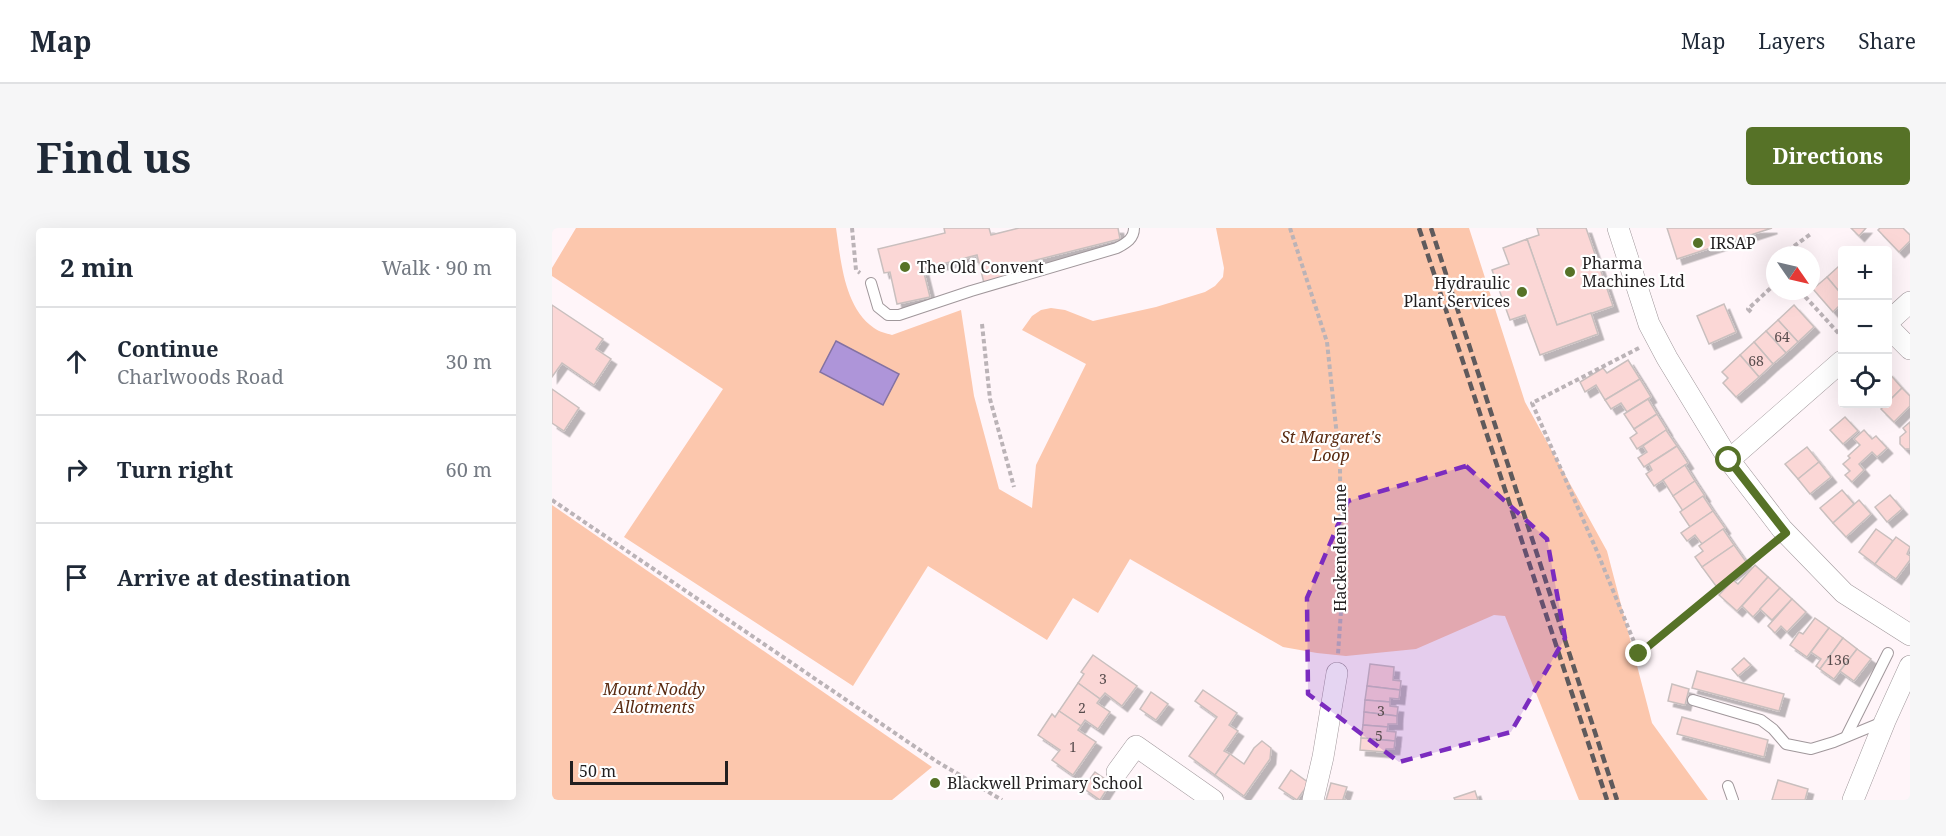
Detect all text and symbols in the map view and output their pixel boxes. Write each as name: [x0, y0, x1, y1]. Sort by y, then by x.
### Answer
text: Map: [30, 22, 92, 60]
text: Map: [1681, 27, 1725, 55]
text: Layers: [1758, 27, 1825, 55]
text: Share: [1858, 27, 1916, 55]
button: Directions: [1746, 127, 1910, 185]
text: Find us: [36, 128, 191, 185]
place label: IRSAP: [1710, 232, 1756, 254]
marker: IRSAP: [1691, 236, 1705, 250]
north arrow: [1766, 246, 1820, 300]
map controls: [1838, 246, 1892, 408]
button: +: [1838, 246, 1892, 300]
text: 2 min: [60, 249, 134, 285]
place label: Pharma Machines Ltd: [1582, 252, 1685, 292]
text: Walk · 90 m: [381, 254, 492, 281]
place label: The Old Convent: [917, 256, 1044, 278]
marker: The Old Convent: [898, 260, 912, 274]
marker: Pharma Machines Ltd: [1563, 265, 1577, 279]
place label: Hydraulic Plant Services: [1403, 272, 1510, 312]
marker: Hydraulic Plant Services: [1515, 285, 1529, 299]
button: −: [1838, 300, 1892, 354]
house number: 64: [1774, 327, 1790, 346]
text: Continue: [117, 333, 219, 363]
icon: ahead: [60, 345, 93, 378]
text: 30 m: [446, 348, 492, 375]
house number: 68: [1748, 351, 1764, 370]
button: locate: [1838, 354, 1892, 408]
text: Charlwoods Road: [117, 363, 284, 390]
park label: St Margaret's Loop: [1281, 426, 1381, 466]
route start: [1715, 446, 1741, 472]
icon: right: [60, 453, 93, 486]
text: Turn right: [117, 454, 233, 484]
text: 60 m: [446, 456, 492, 483]
street label: Hackenden Lane: [1329, 484, 1351, 612]
icon: arrive: [60, 561, 93, 594]
text: Arrive at destination: [117, 562, 351, 592]
route end: [1625, 640, 1651, 666]
house number: 136: [1826, 650, 1850, 669]
house number: 3: [1099, 669, 1107, 688]
park label: Mount Noddy Allotments: [602, 678, 705, 718]
house number: 2: [1078, 698, 1086, 717]
house number: 3: [1377, 701, 1385, 720]
house number: 5: [1375, 726, 1383, 745]
house number: 1: [1069, 737, 1077, 756]
scale bar: [570, 758, 728, 786]
text: 50 m: [579, 760, 616, 782]
place label: Blackwell Primary School: [947, 772, 1142, 794]
marker: Blackwell Primary School: [928, 776, 942, 790]

